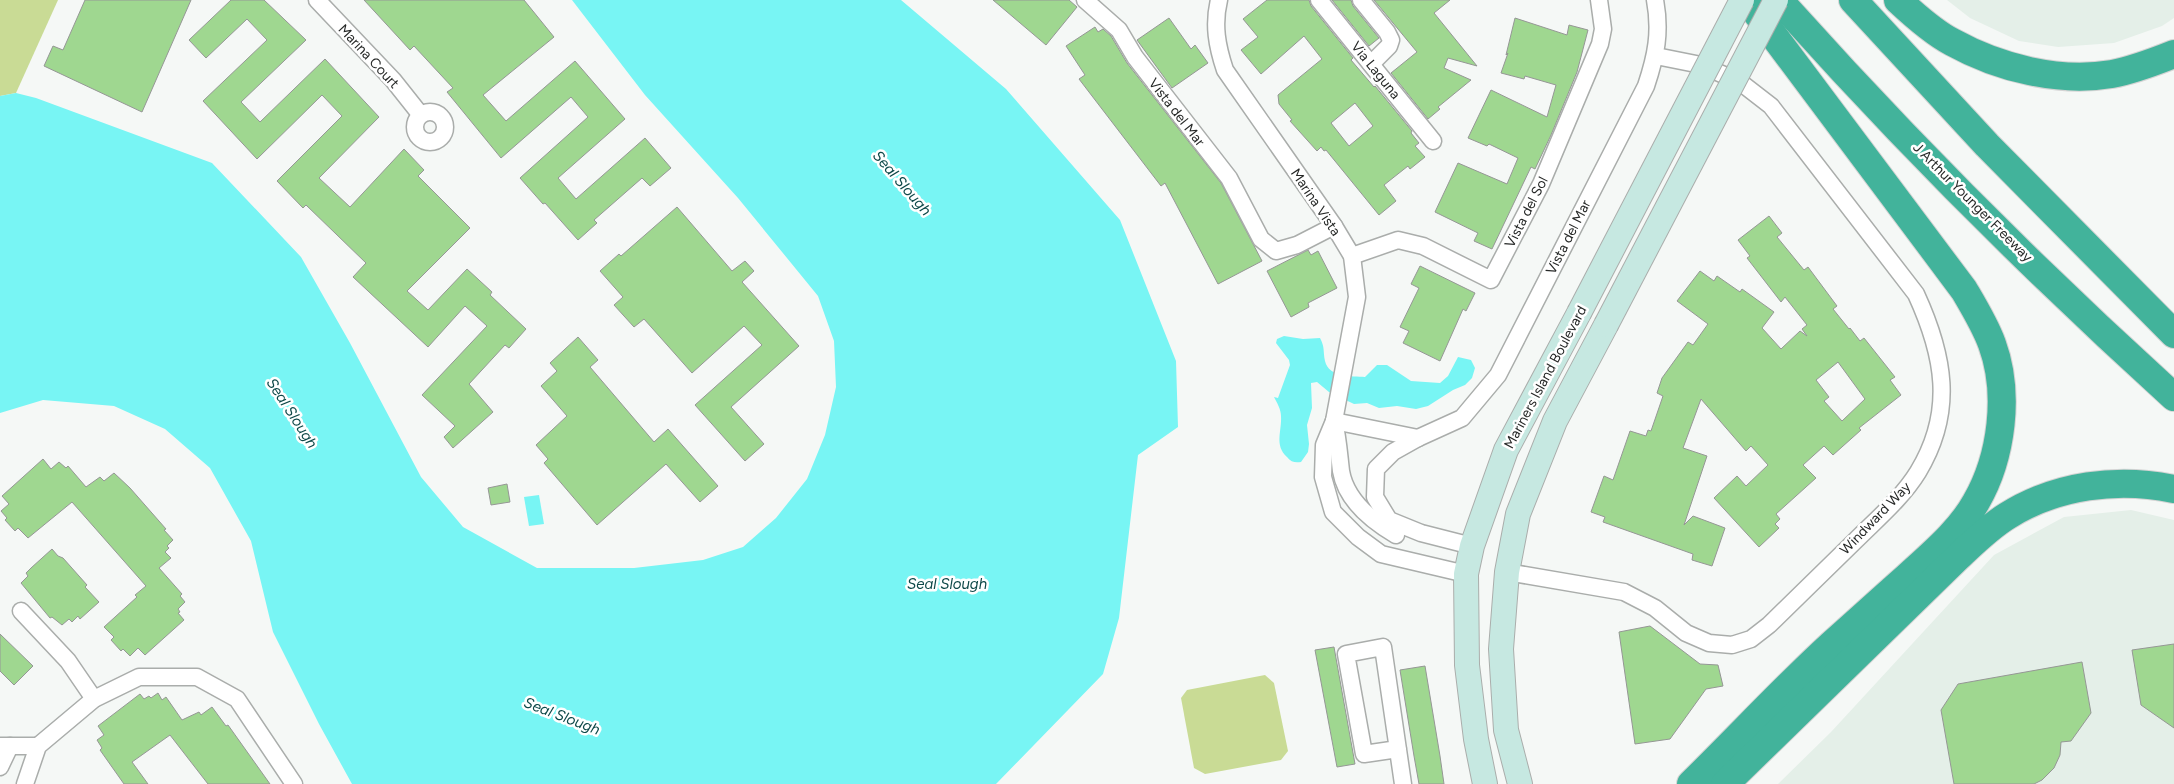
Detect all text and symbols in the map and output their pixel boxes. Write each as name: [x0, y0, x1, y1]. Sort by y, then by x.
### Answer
street label: Marina Court: [335, 21, 403, 92]
street label: Via Laguna: [1347, 38, 1404, 102]
street label: Vista del Mar: [1145, 75, 1209, 150]
street label: J Arthur Younger Freeway: [1909, 139, 2036, 266]
water label: Seal Slough: [869, 147, 935, 219]
street label: Marina Vista: [1287, 166, 1344, 239]
street label: Vista del Sol: [1501, 174, 1552, 251]
street label: Vista del Mar: [1542, 197, 1595, 277]
street label: Mariners Island Boulevard: [1501, 303, 1590, 452]
water label: Seal Slough: [263, 375, 321, 451]
street label: Windward Way: [1836, 478, 1915, 558]
water label: Seal Slough: [907, 575, 987, 593]
water label: Seal Slough: [521, 693, 603, 739]

